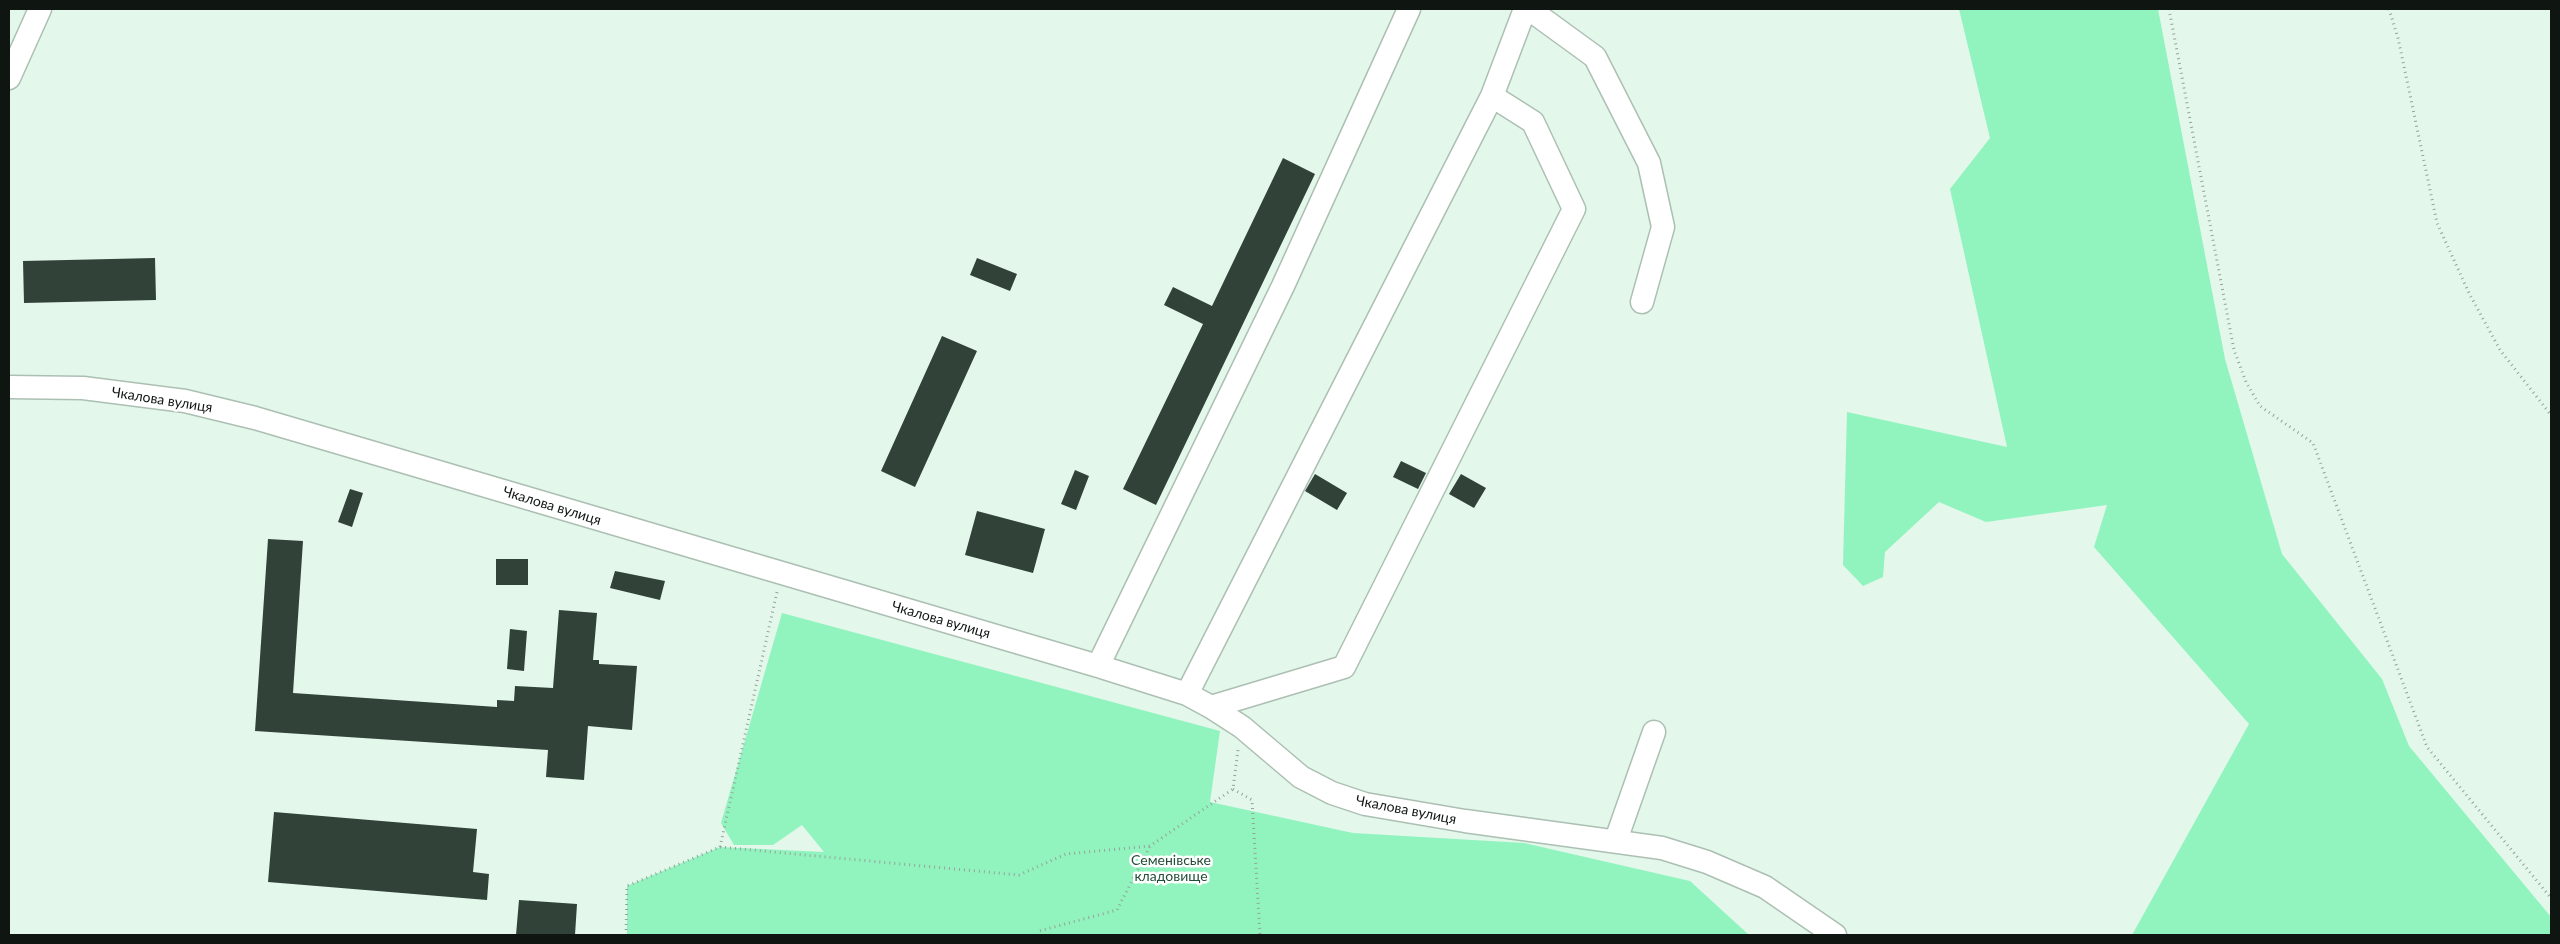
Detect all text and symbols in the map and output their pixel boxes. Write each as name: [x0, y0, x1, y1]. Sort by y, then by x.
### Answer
street label: Чкалова вулиця: [110, 384, 214, 416]
street label: Чкалова вулиця: [501, 483, 603, 529]
street label: Чкалова вулиця: [890, 598, 992, 642]
street label: Чкалова вулиця: [1354, 792, 1458, 828]
park label: Семенівське кладовище: [1131, 852, 1211, 884]

